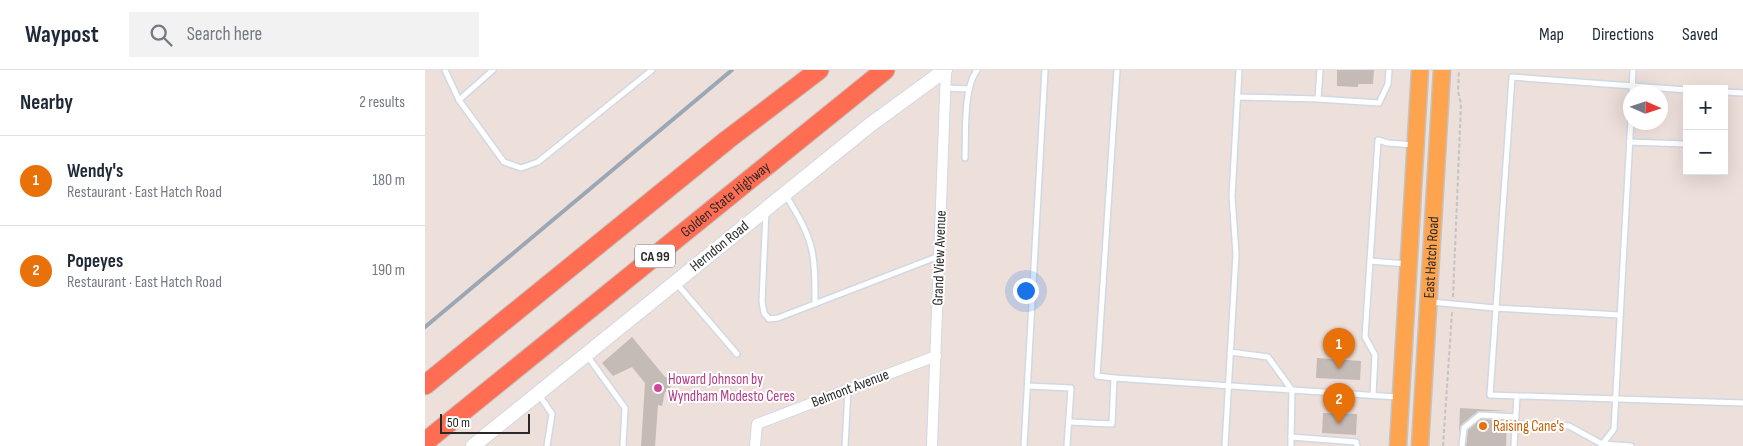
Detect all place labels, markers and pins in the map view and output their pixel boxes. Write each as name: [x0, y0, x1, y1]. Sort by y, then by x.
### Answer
pin: 1: [1323, 328, 1355, 369]
place label: Howard Johnson by Wyndham Modesto Ceres: [668, 370, 795, 406]
marker: Howard Johnson by Wyndham Modesto Ceres: [652, 382, 664, 394]
pin: 2: [1323, 383, 1355, 424]
place label: Raising Cane's: [1493, 417, 1564, 436]
marker: Raising Cane's: [1477, 420, 1489, 432]

